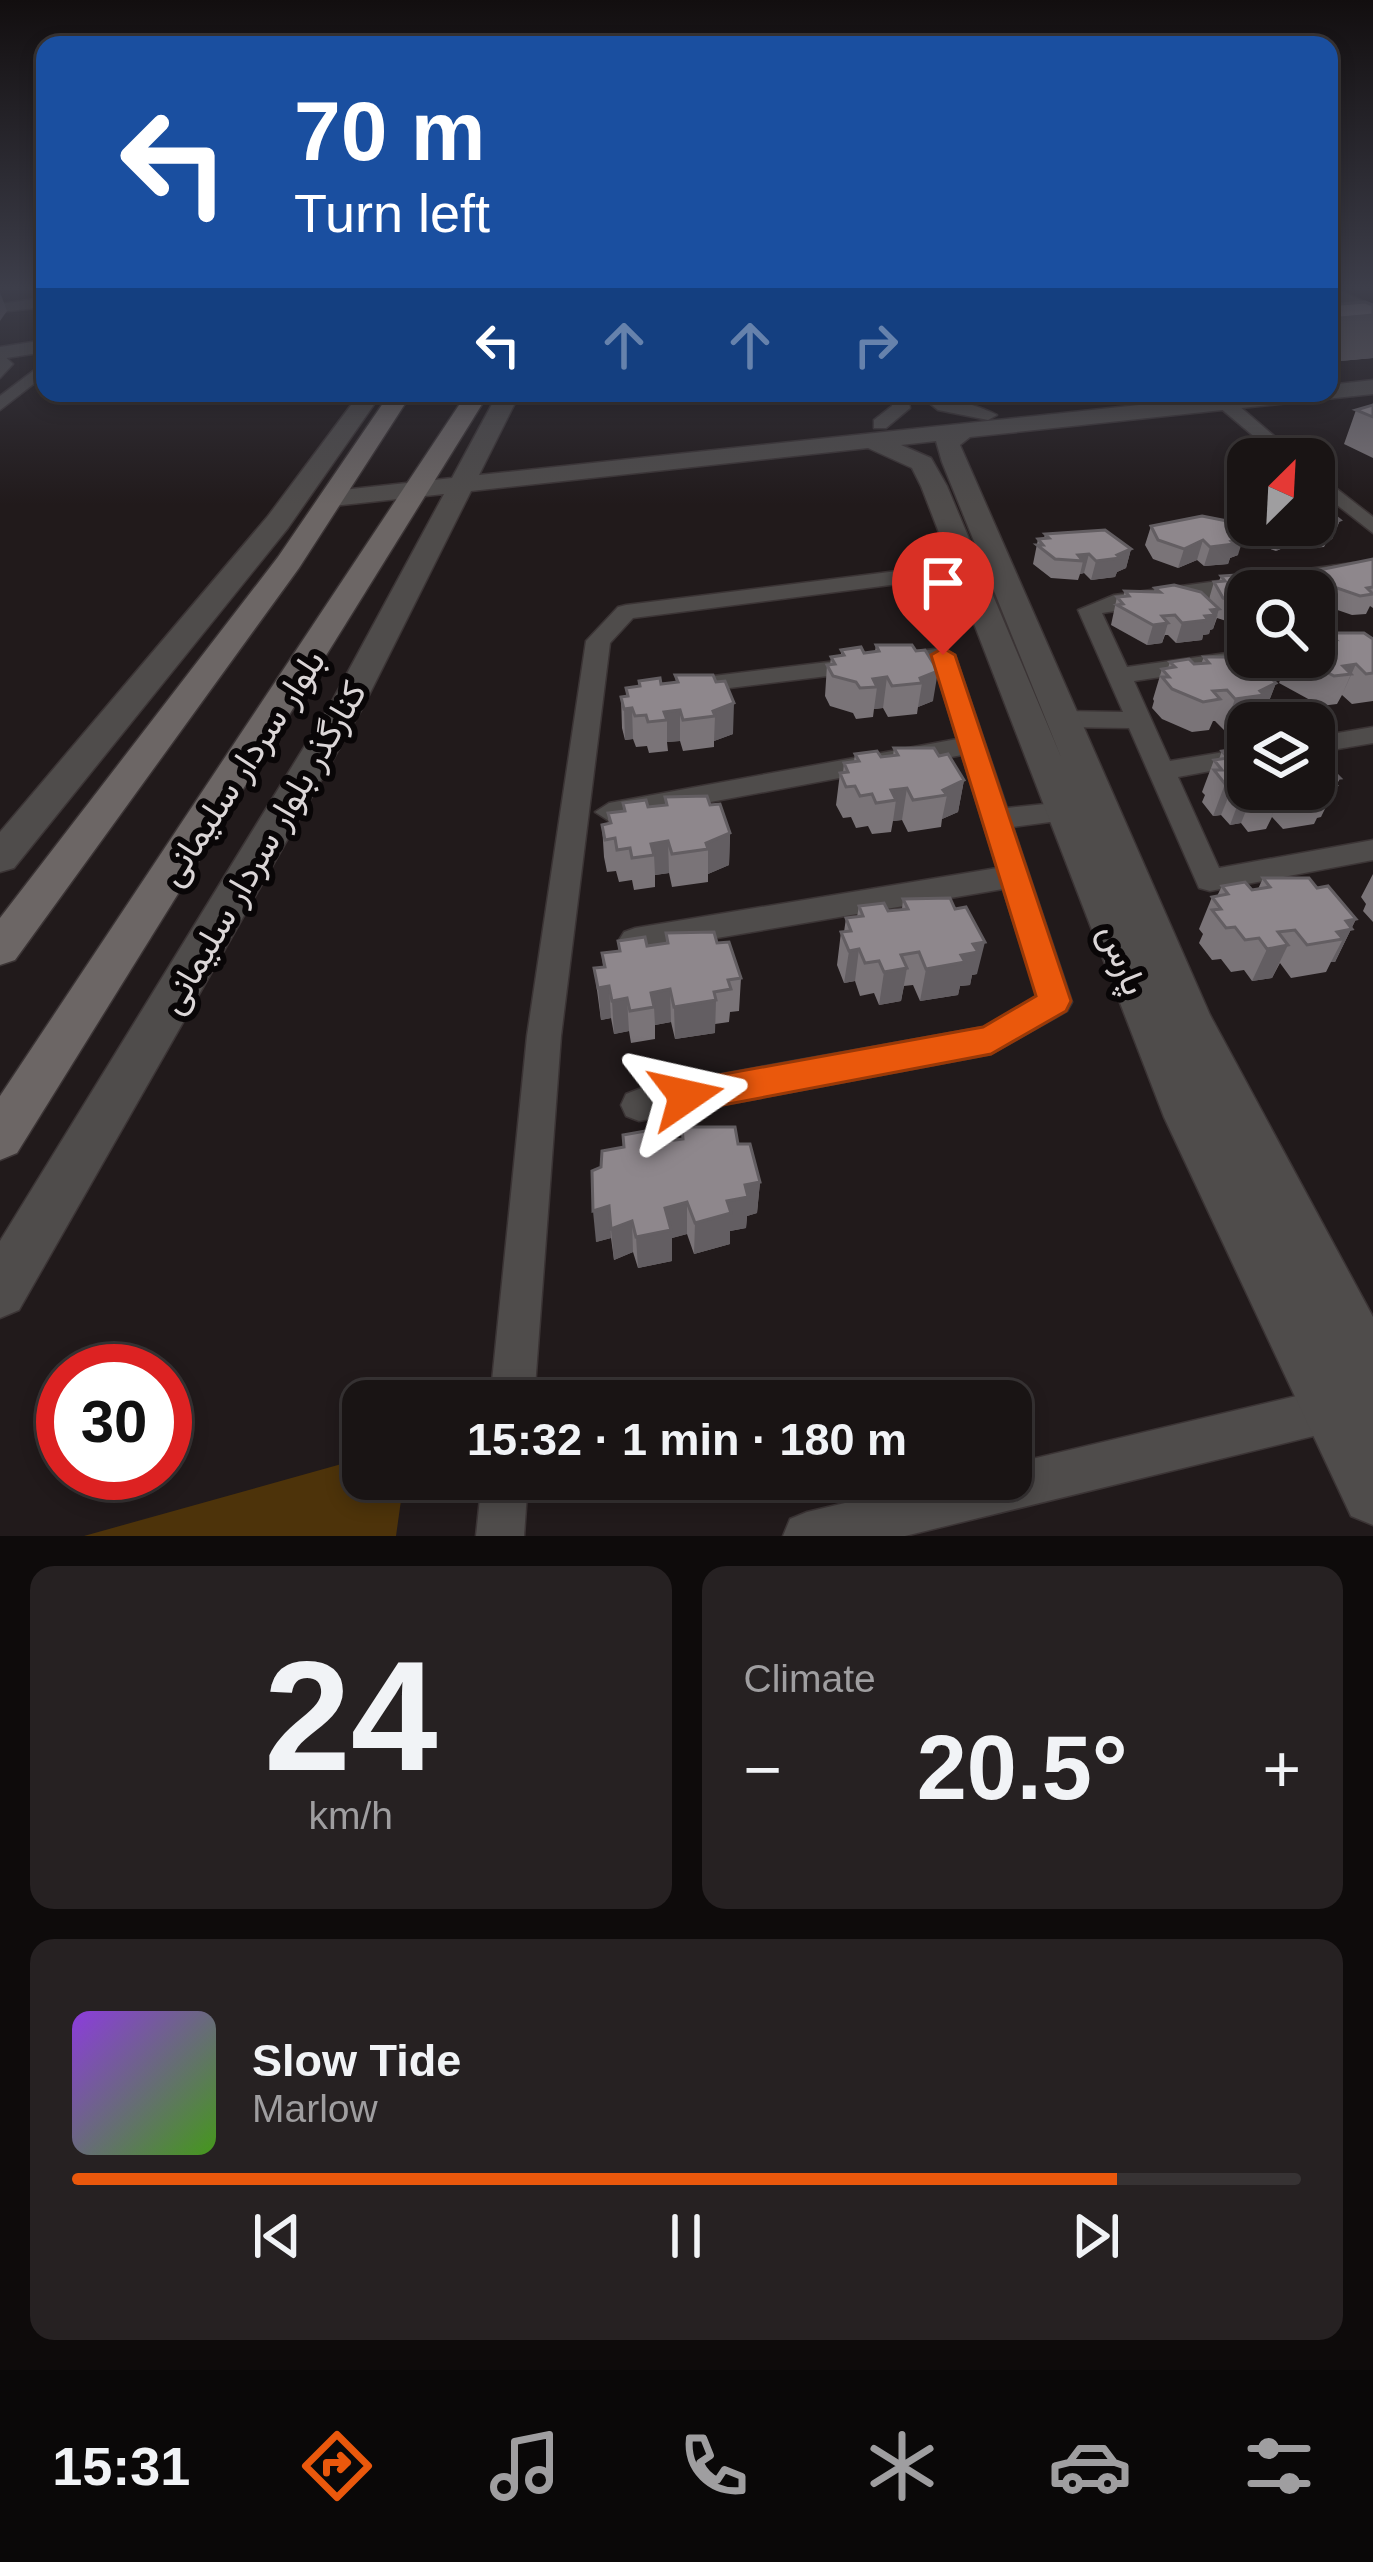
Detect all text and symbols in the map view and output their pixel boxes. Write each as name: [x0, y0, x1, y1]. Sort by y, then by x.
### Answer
icon: left: [96, 84, 252, 240]
text: 70 m: [294, 84, 485, 178]
text: Turn left: [294, 183, 490, 243]
icon: left: [465, 312, 531, 378]
icon: ahead: [591, 312, 657, 378]
icon: ahead: [717, 312, 783, 378]
icon: right: [843, 312, 909, 378]
north arrow: [1227, 438, 1335, 546]
map controls: [1227, 438, 1335, 810]
pin: [892, 532, 994, 655]
icon: arrive: [910, 550, 976, 616]
button: search: [1227, 570, 1335, 678]
street label: بلوار سردار سلیمانی: [150, 642, 335, 894]
street label: کنارگذر بلوار سردار سلیمانی: [151, 674, 376, 1022]
button: layers: [1227, 702, 1335, 810]
street label: پارس: [1087, 918, 1156, 1002]
position arrow: [623, 1033, 749, 1159]
speed limit sign: 30: [36, 1344, 192, 1500]
text: 15:32 · 1 min · 180 m: [467, 1414, 907, 1465]
text: 24: [264, 1629, 438, 1803]
text: Climate: [744, 1657, 876, 1700]
text: 20.5°: [917, 1718, 1128, 1818]
text: −: [744, 1732, 782, 1806]
text: +: [1262, 1732, 1301, 1806]
text: km/h: [308, 1794, 393, 1837]
text: Slow Tide: [252, 2035, 461, 2086]
text: Marlow: [252, 2087, 378, 2130]
icon: previous: [244, 2203, 310, 2269]
icon: pause: [653, 2203, 719, 2269]
icon: next: [1063, 2203, 1129, 2269]
icon: directions: [295, 2424, 379, 2508]
icon: music: [483, 2424, 567, 2508]
icon: phone: [672, 2424, 756, 2508]
icon: climate: [860, 2424, 944, 2508]
icon: car: [1048, 2424, 1132, 2508]
icon: filters: [1237, 2424, 1321, 2508]
text: 15:31: [52, 2436, 190, 2496]

